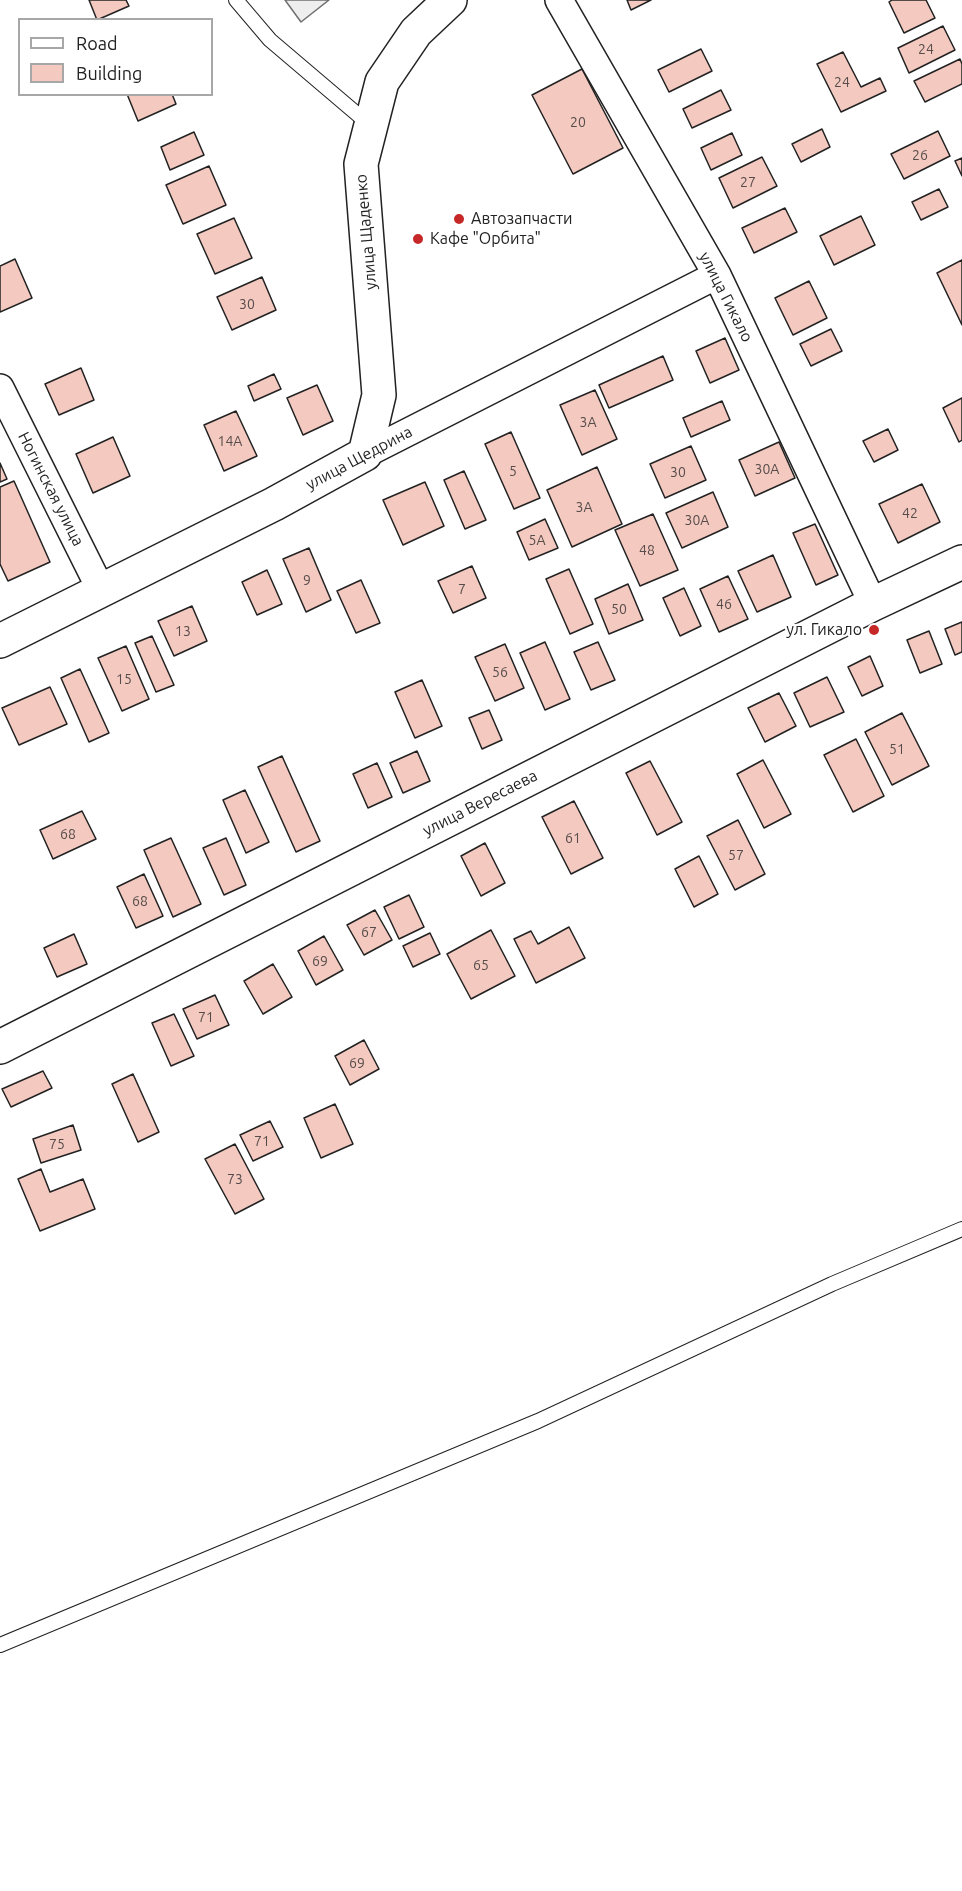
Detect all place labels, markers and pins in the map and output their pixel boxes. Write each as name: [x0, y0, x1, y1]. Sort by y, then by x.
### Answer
place label: Автозапчасти: [471, 209, 572, 229]
marker: Автозапчасти: [452, 212, 466, 226]
place label: Кафе "Орбита": [430, 229, 541, 249]
marker: Кафе "Орбита": [411, 232, 425, 246]
place label: ул. Гикало: [786, 620, 862, 640]
marker: ул. Гикало: [867, 623, 881, 637]

